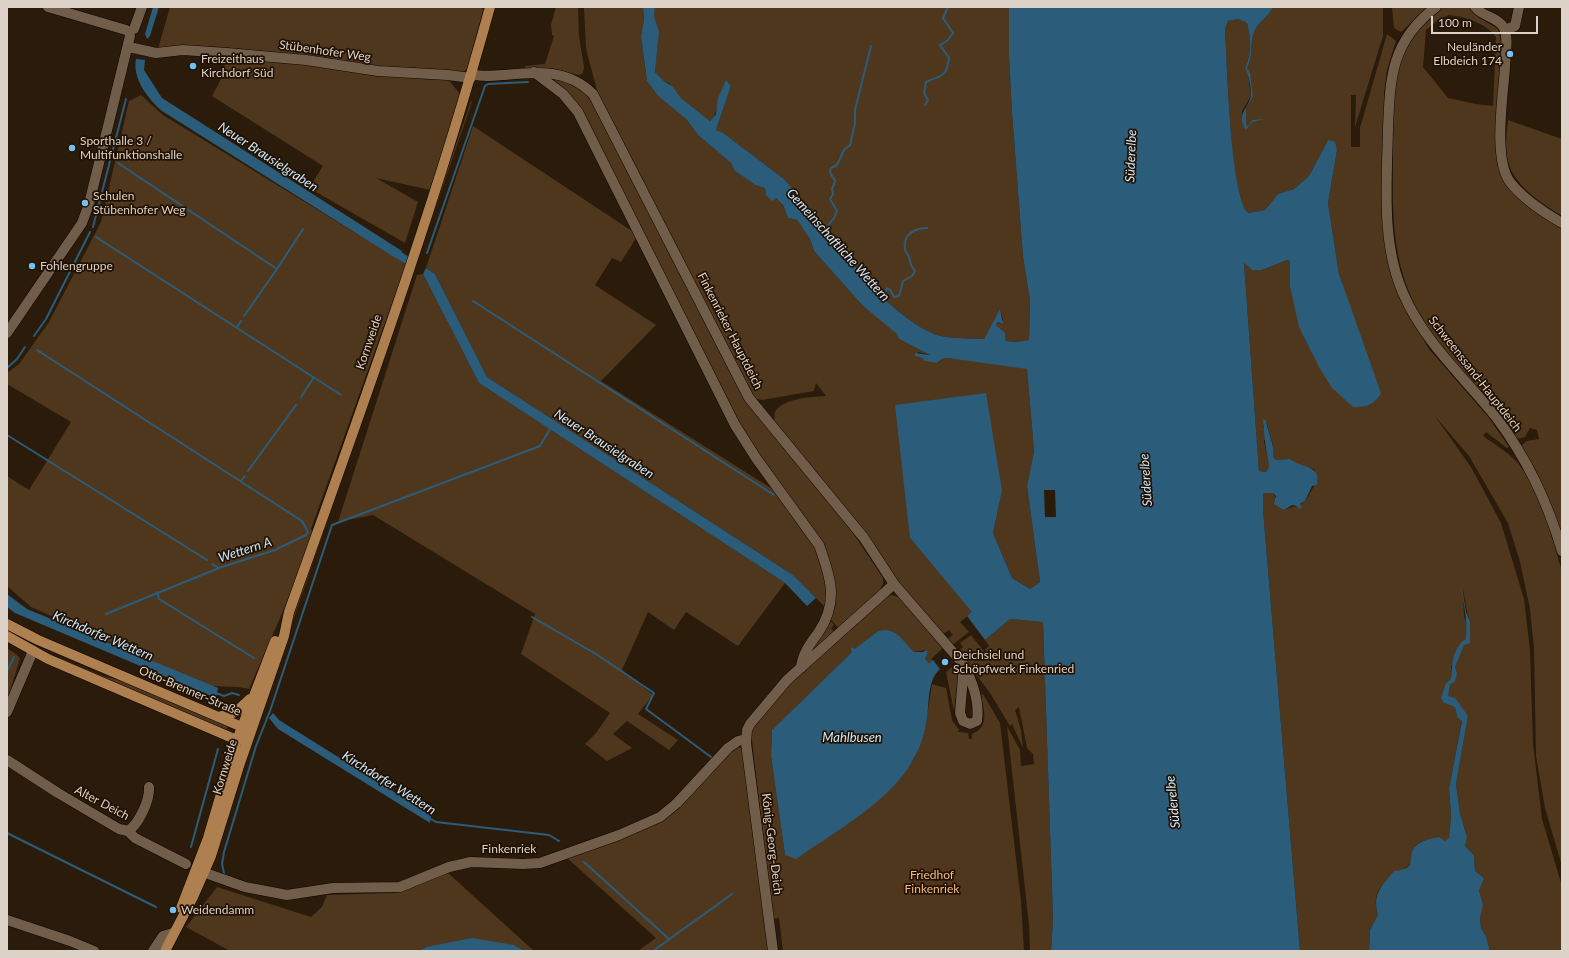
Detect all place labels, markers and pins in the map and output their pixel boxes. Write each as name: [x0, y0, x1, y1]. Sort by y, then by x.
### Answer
place label: Neuländer Elbdeich 174: [1433, 40, 1502, 68]
marker: Neuländer Elbdeich 174: [1505, 49, 1515, 59]
place label: Freizeithaus Kirchdorf Süd: [201, 52, 273, 80]
marker: Freizeithaus Kirchdorf Süd: [188, 61, 198, 71]
place label: Sporthalle 3 / Multifunktionshalle: [80, 134, 182, 162]
marker: Sporthalle 3 / Multifunktionshalle: [67, 143, 77, 153]
place label: Schulen Stübenhofer Weg: [93, 189, 185, 217]
marker: Schulen Stübenhofer Weg: [80, 198, 90, 208]
place label: Fohlengruppe: [40, 259, 113, 273]
marker: Fohlengruppe: [27, 261, 37, 271]
place label: Deichsiel und Schöpfwerk Finkenried: [953, 648, 1074, 676]
marker: Deichsiel und Schöpfwerk Finkenried: [940, 657, 950, 667]
place label: Weidendamm: [181, 903, 254, 917]
marker: Weidendamm: [168, 905, 178, 915]

